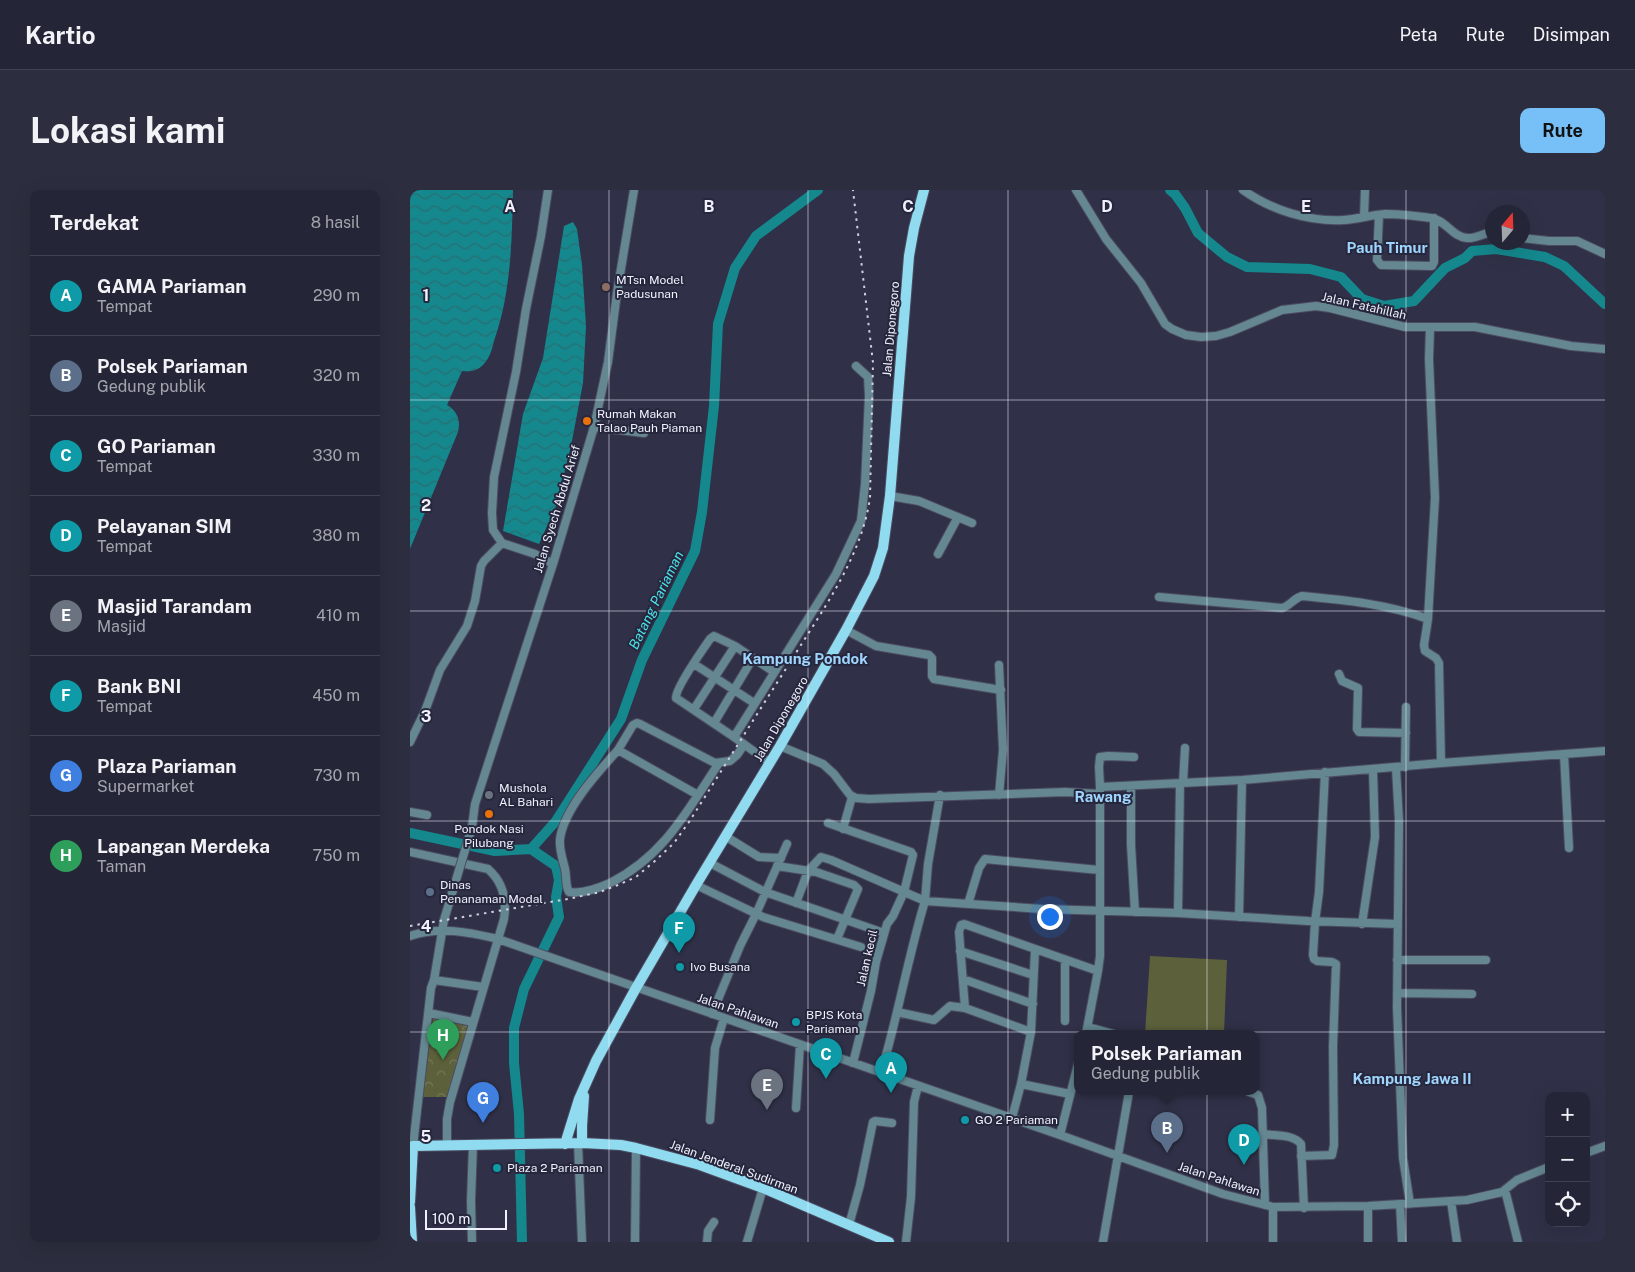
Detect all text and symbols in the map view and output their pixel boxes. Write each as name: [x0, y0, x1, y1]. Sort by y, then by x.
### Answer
text: Kartio: [25, 21, 96, 49]
text: Peta: [1399, 24, 1437, 45]
text: Rute: [1465, 24, 1505, 45]
text: Disimpan: [1533, 24, 1610, 45]
button: Rute: [1520, 108, 1605, 153]
text: Lokasi kami: [30, 110, 225, 151]
text: A: [504, 197, 516, 216]
text: B: [704, 197, 715, 216]
text: C: [902, 197, 914, 216]
text: D: [1101, 197, 1113, 216]
text: E: [1301, 197, 1311, 216]
north arrow: [1485, 205, 1530, 250]
text: Terdekat: [50, 210, 139, 235]
text: 8 hasil: [311, 213, 360, 232]
district label: Pauh Timur: [1346, 239, 1428, 256]
place label: MTsn Model Padusunan: [616, 273, 684, 301]
text: GAMA Pariaman: [97, 275, 246, 297]
street label: Jalan Diponegoro: [880, 280, 902, 377]
marker: MTsn Model Padusunan: [600, 281, 612, 293]
text: A: [60, 286, 72, 305]
text: 290 m: [313, 286, 360, 305]
text: 1: [423, 286, 429, 305]
street label: Jalan Fatahillah: [1320, 289, 1408, 323]
text: Tempat: [97, 297, 152, 316]
text: Polsek Pariaman: [97, 355, 248, 377]
text: B: [61, 366, 71, 385]
text: 320 m: [313, 366, 360, 385]
text: Gedung publik: [97, 377, 206, 396]
place label: Rumah Makan Talao Pauh Piaman: [597, 407, 702, 435]
marker: Rumah Makan Talao Pauh Piaman: [581, 415, 593, 427]
text: GO Pariaman: [97, 435, 216, 457]
street label: Jalan Syech Abdul Arief: [531, 443, 583, 575]
text: C: [60, 446, 72, 465]
text: 330 m: [313, 446, 360, 465]
text: Tempat: [97, 457, 152, 476]
text: 2: [421, 496, 431, 515]
text: Pelayanan SIM: [97, 515, 232, 537]
text: D: [60, 526, 72, 545]
text: 380 m: [312, 526, 360, 545]
text: Tempat: [97, 537, 152, 556]
water label: Batang Pariaman: [625, 548, 687, 652]
text: Masjid Tarandam: [97, 595, 252, 617]
text: E: [61, 606, 71, 625]
text: 410 m: [316, 606, 360, 625]
text: Masjid: [97, 617, 146, 636]
district label: Kampung Pondok: [742, 650, 868, 667]
street label: Jalan Diponegoro: [751, 674, 811, 764]
text: Bank BNI: [97, 675, 181, 697]
text: F: [61, 686, 71, 705]
text: 450 m: [312, 686, 360, 705]
text: Tempat: [97, 697, 152, 716]
text: 3: [421, 707, 431, 726]
text: Plaza Pariaman: [97, 755, 236, 777]
text: G: [60, 766, 72, 785]
text: 730 m: [313, 766, 360, 785]
text: Supermarket: [97, 777, 194, 796]
place label: Mushola AL Bahari: [499, 781, 553, 809]
district label: Rawang: [1075, 788, 1132, 805]
marker: Mushola AL Bahari: [483, 789, 495, 801]
marker: Pondok Nasi Pilubang: [483, 808, 495, 820]
place label: Pondok Nasi Pilubang: [454, 822, 524, 850]
text: Lapangan Merdeka: [97, 835, 270, 857]
text: H: [60, 846, 72, 865]
text: 750 m: [313, 846, 360, 865]
text: Taman: [97, 857, 146, 876]
place label: Dinas Penanaman Modal: [440, 878, 543, 906]
marker: Dinas Penanaman Modal: [424, 886, 436, 898]
your location: [1037, 904, 1063, 930]
pin: F: [663, 912, 695, 953]
text: 4: [421, 917, 432, 936]
street label: Jalan kecil: [854, 928, 880, 988]
place label: Ivo Busana: [690, 960, 750, 974]
marker: Ivo Busana: [674, 961, 686, 973]
street label: Jalan Pahlawan: [695, 991, 781, 1032]
place label: BPJS Kota Pariaman: [806, 1008, 862, 1036]
marker: BPJS Kota Pariaman: [790, 1016, 802, 1028]
pin: H: [427, 1019, 459, 1060]
popup: [1074, 1030, 1259, 1095]
pin: C: [810, 1038, 842, 1079]
text: Polsek Pariaman: [1091, 1042, 1242, 1064]
pin: A: [875, 1052, 907, 1093]
text: Gedung publik: [1091, 1064, 1200, 1083]
pin: E: [751, 1069, 783, 1110]
district label: Kampung Jawa II: [1352, 1070, 1472, 1087]
pin: G: [467, 1082, 499, 1123]
map controls: [1545, 1092, 1590, 1227]
button: +: [1545, 1092, 1590, 1137]
pin: B: [1151, 1112, 1183, 1153]
place label: GO 2 Pariaman: [975, 1113, 1058, 1127]
marker: GO 2 Pariaman: [959, 1114, 971, 1126]
pin: D: [1228, 1124, 1260, 1165]
text: 5: [421, 1127, 432, 1146]
street label: Jalan Jenderal Sudirman: [668, 1137, 800, 1197]
button: −: [1545, 1137, 1590, 1182]
street label: Jalan Pahlawan: [1176, 1159, 1262, 1199]
place label: Plaza 2 Pariaman: [507, 1161, 603, 1175]
marker: Plaza 2 Pariaman: [491, 1162, 503, 1174]
button: locate: [1545, 1182, 1590, 1227]
scale bar: [425, 1207, 508, 1230]
text: 100 m: [432, 1211, 470, 1227]

